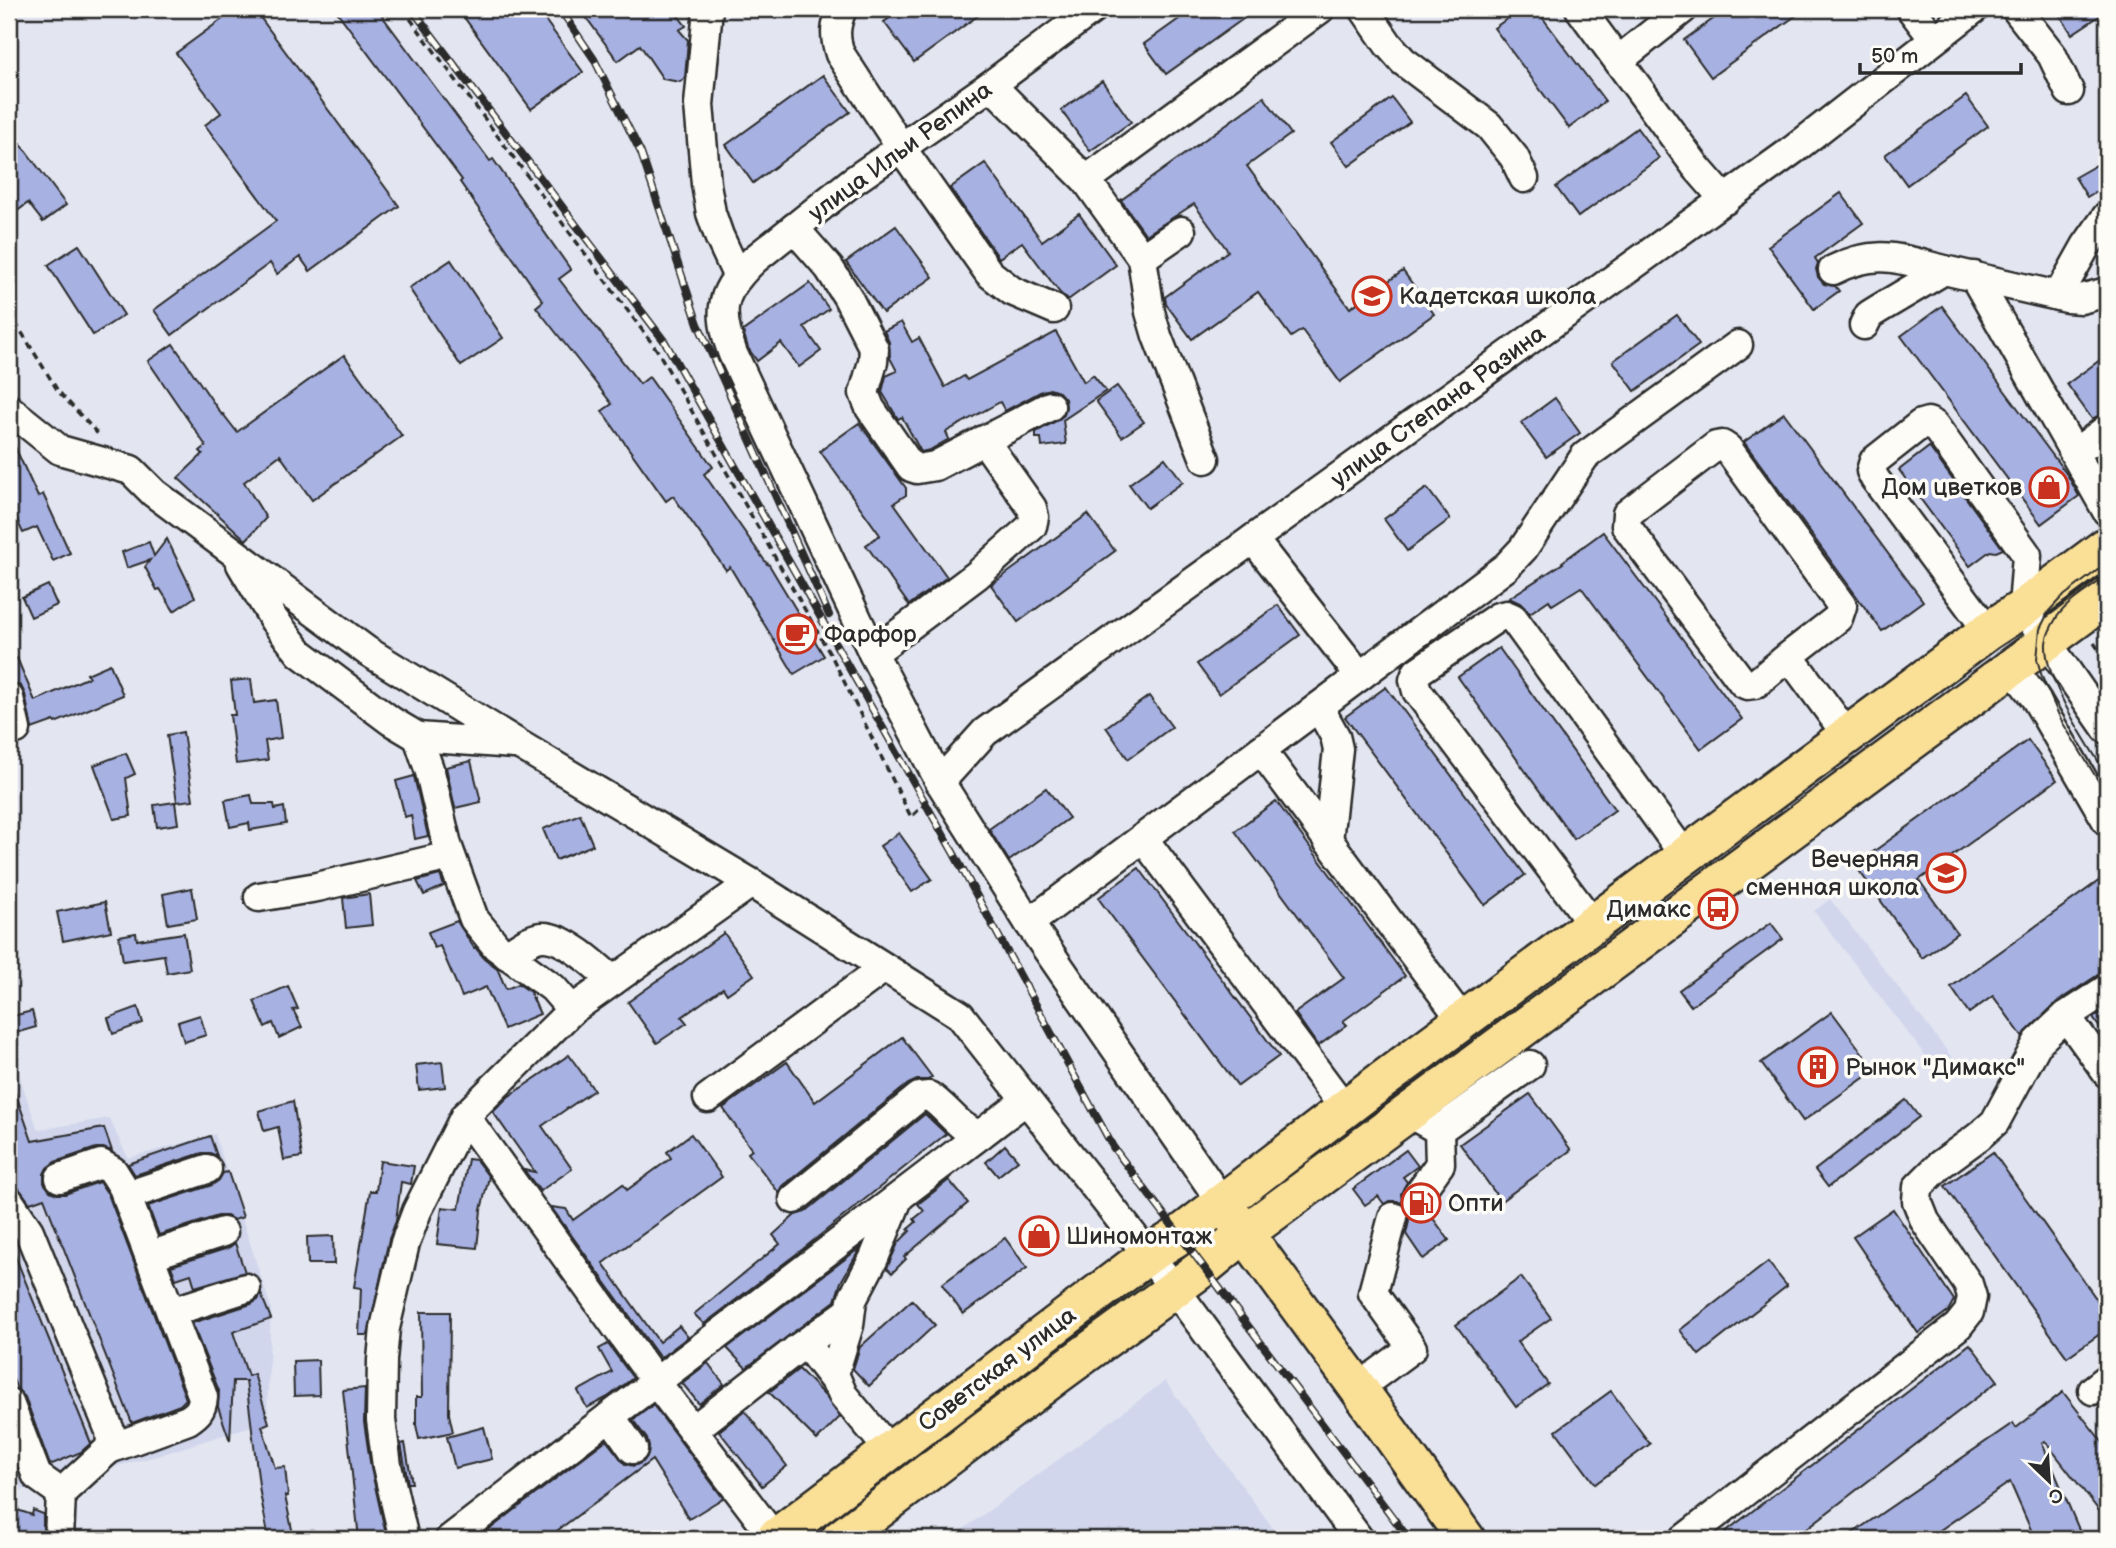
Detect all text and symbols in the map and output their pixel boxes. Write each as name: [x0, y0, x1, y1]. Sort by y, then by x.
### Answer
scale bar: [1860, 32, 2022, 76]
text: 50 m: [1871, 44, 1918, 69]
street label: улица Ильи Репина: [803, 75, 998, 228]
school or university icon: Кадетская школа: [1351, 275, 1393, 317]
place label: Кадетская школа: [1399, 282, 1596, 311]
street label: улица Степана Разина: [1325, 319, 1551, 494]
shop icon: Дом цветков: [2028, 466, 2070, 508]
place label: Дом цветков: [1882, 473, 2022, 502]
cafe icon: Фарфор: [776, 613, 818, 655]
place label: Фарфор: [824, 620, 917, 649]
place label: Вечерняя сменная школа: [1746, 845, 1919, 902]
school or university icon: Вечерняя сменная школа: [1925, 852, 1967, 894]
bus stop icon: Димакс: [1697, 888, 1739, 930]
place label: Димакс: [1606, 895, 1691, 924]
building icon: Рынок "Димакс": [1797, 1046, 1839, 1088]
place label: Рынок "Димакс": [1845, 1053, 2025, 1082]
fuel station icon: Опти: [1400, 1182, 1442, 1224]
place label: Опти: [1448, 1189, 1504, 1218]
shop icon: Шиномонтаж: [1018, 1215, 1060, 1257]
place label: Шиномонтаж: [1066, 1222, 1213, 1251]
street label: Советская улица: [913, 1301, 1082, 1438]
north arrow: [2014, 1446, 2084, 1516]
text: С: [2045, 1482, 2066, 1508]

